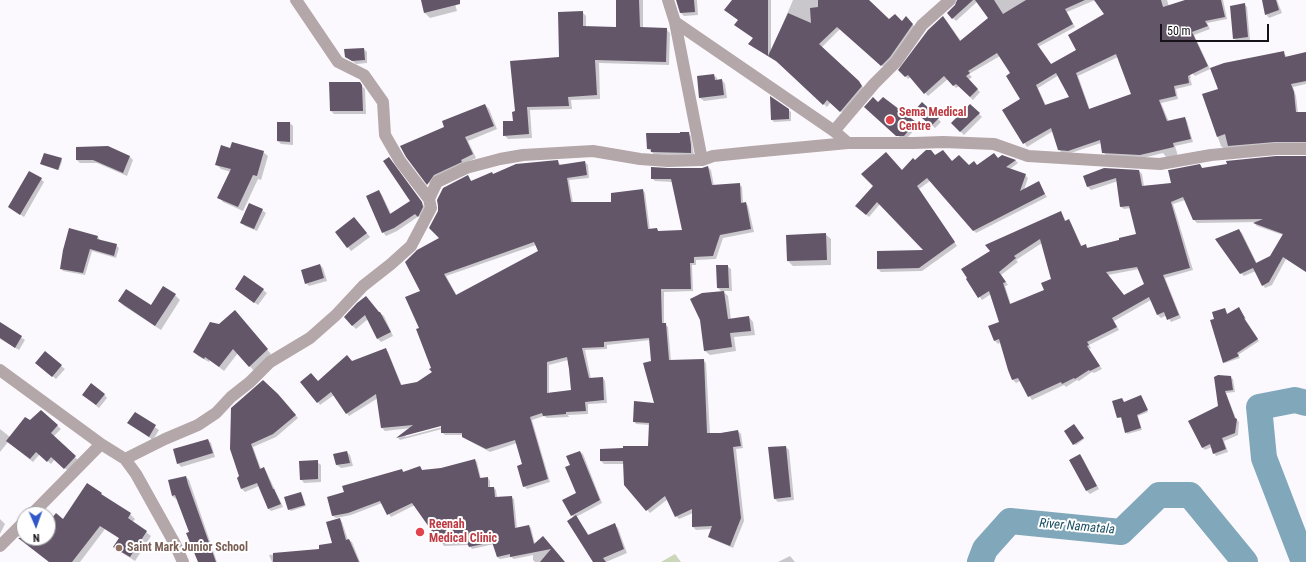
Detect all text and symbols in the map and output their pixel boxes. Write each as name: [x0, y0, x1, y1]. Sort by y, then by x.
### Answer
scale bar: [1162, 16, 1271, 42]
text: 50 m: [1167, 24, 1191, 38]
place label: Sema Medical Centre: [899, 106, 967, 134]
marker: Sema Medical Centre: [884, 114, 896, 126]
north arrow: [16, 506, 56, 546]
water label: River Namatala: [1039, 516, 1115, 538]
place label: Reenah Medical Clinic: [429, 518, 497, 546]
marker: Reenah Medical Clinic: [414, 526, 426, 538]
text: N: [33, 531, 40, 544]
place label: Saint Mark Junior School: [127, 541, 248, 555]
marker: Saint Mark Junior School: [114, 543, 124, 553]

